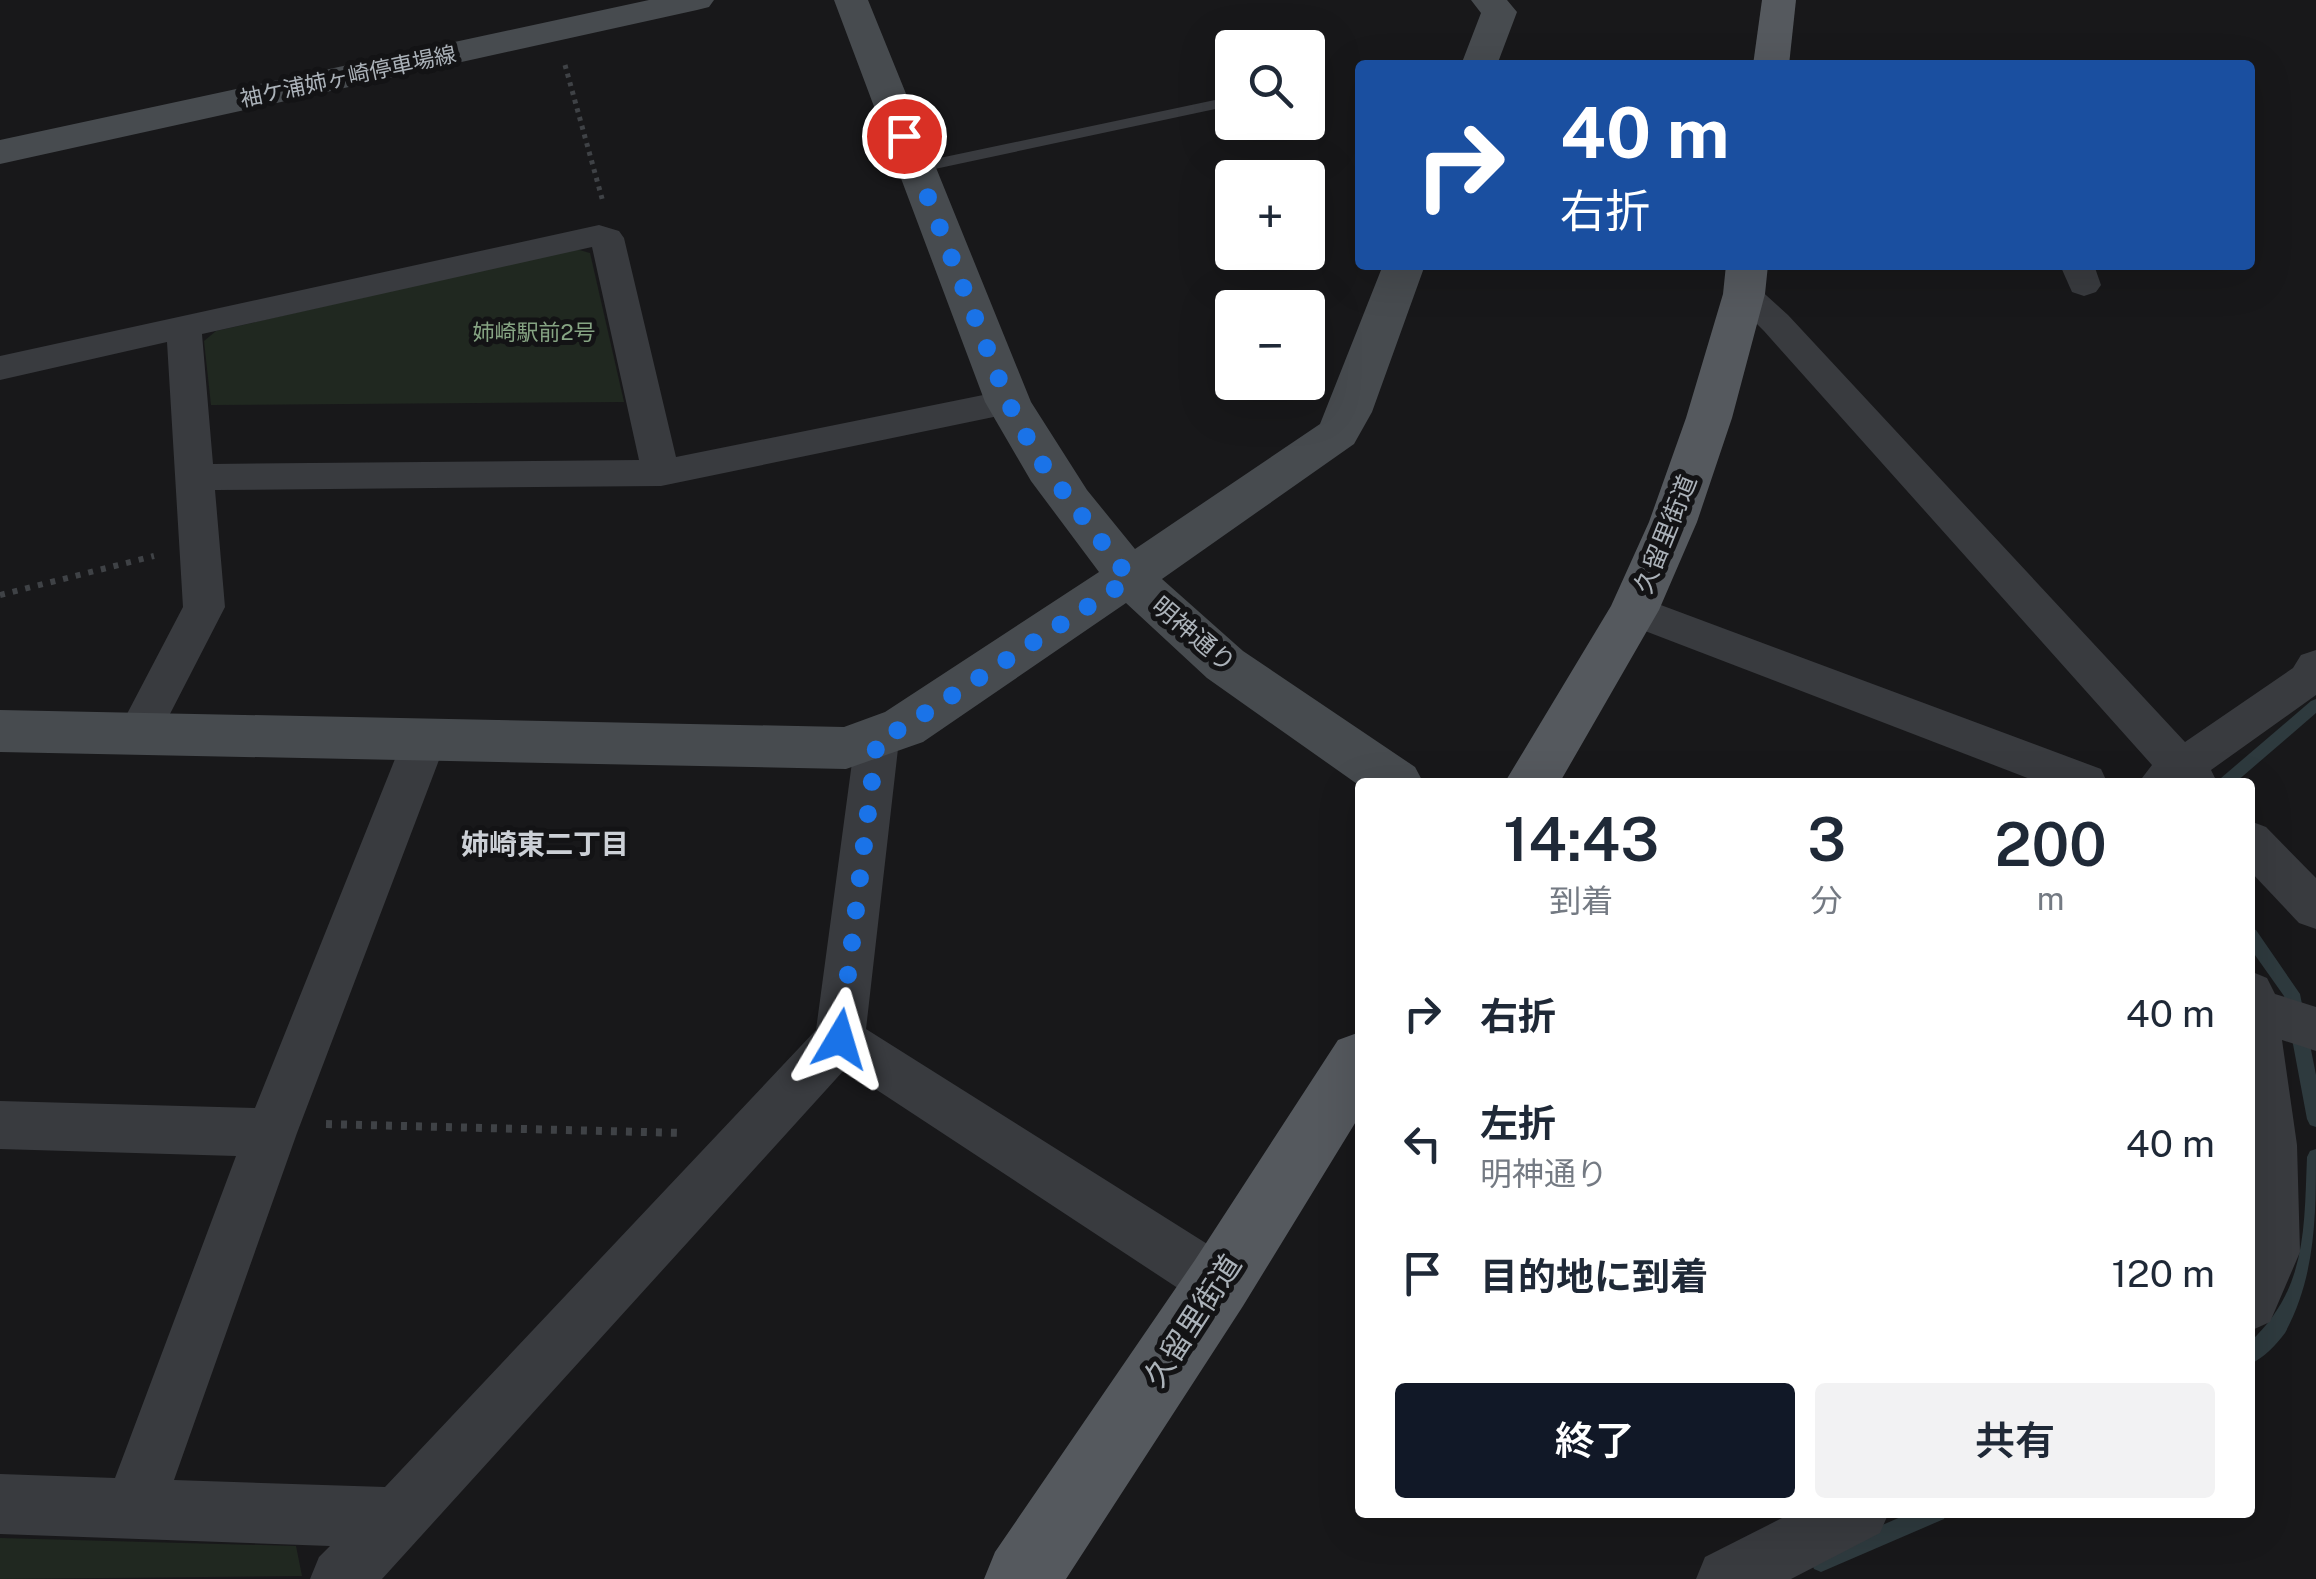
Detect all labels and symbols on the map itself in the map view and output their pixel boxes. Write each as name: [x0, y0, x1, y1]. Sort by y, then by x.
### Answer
street label: 袖ケ浦姉ヶ崎停車場線: [238, 40, 458, 112]
pin: [862, 94, 947, 179]
park label: 姉崎駅前2号: [472, 319, 596, 345]
street label: 久留里街道: [1628, 470, 1702, 598]
street label: 明神通り: [1146, 590, 1242, 678]
district label: 姉崎東二丁目: [461, 827, 629, 860]
position arrow: [788, 987, 892, 1091]
street label: 久留里街道: [1136, 1248, 1248, 1393]

